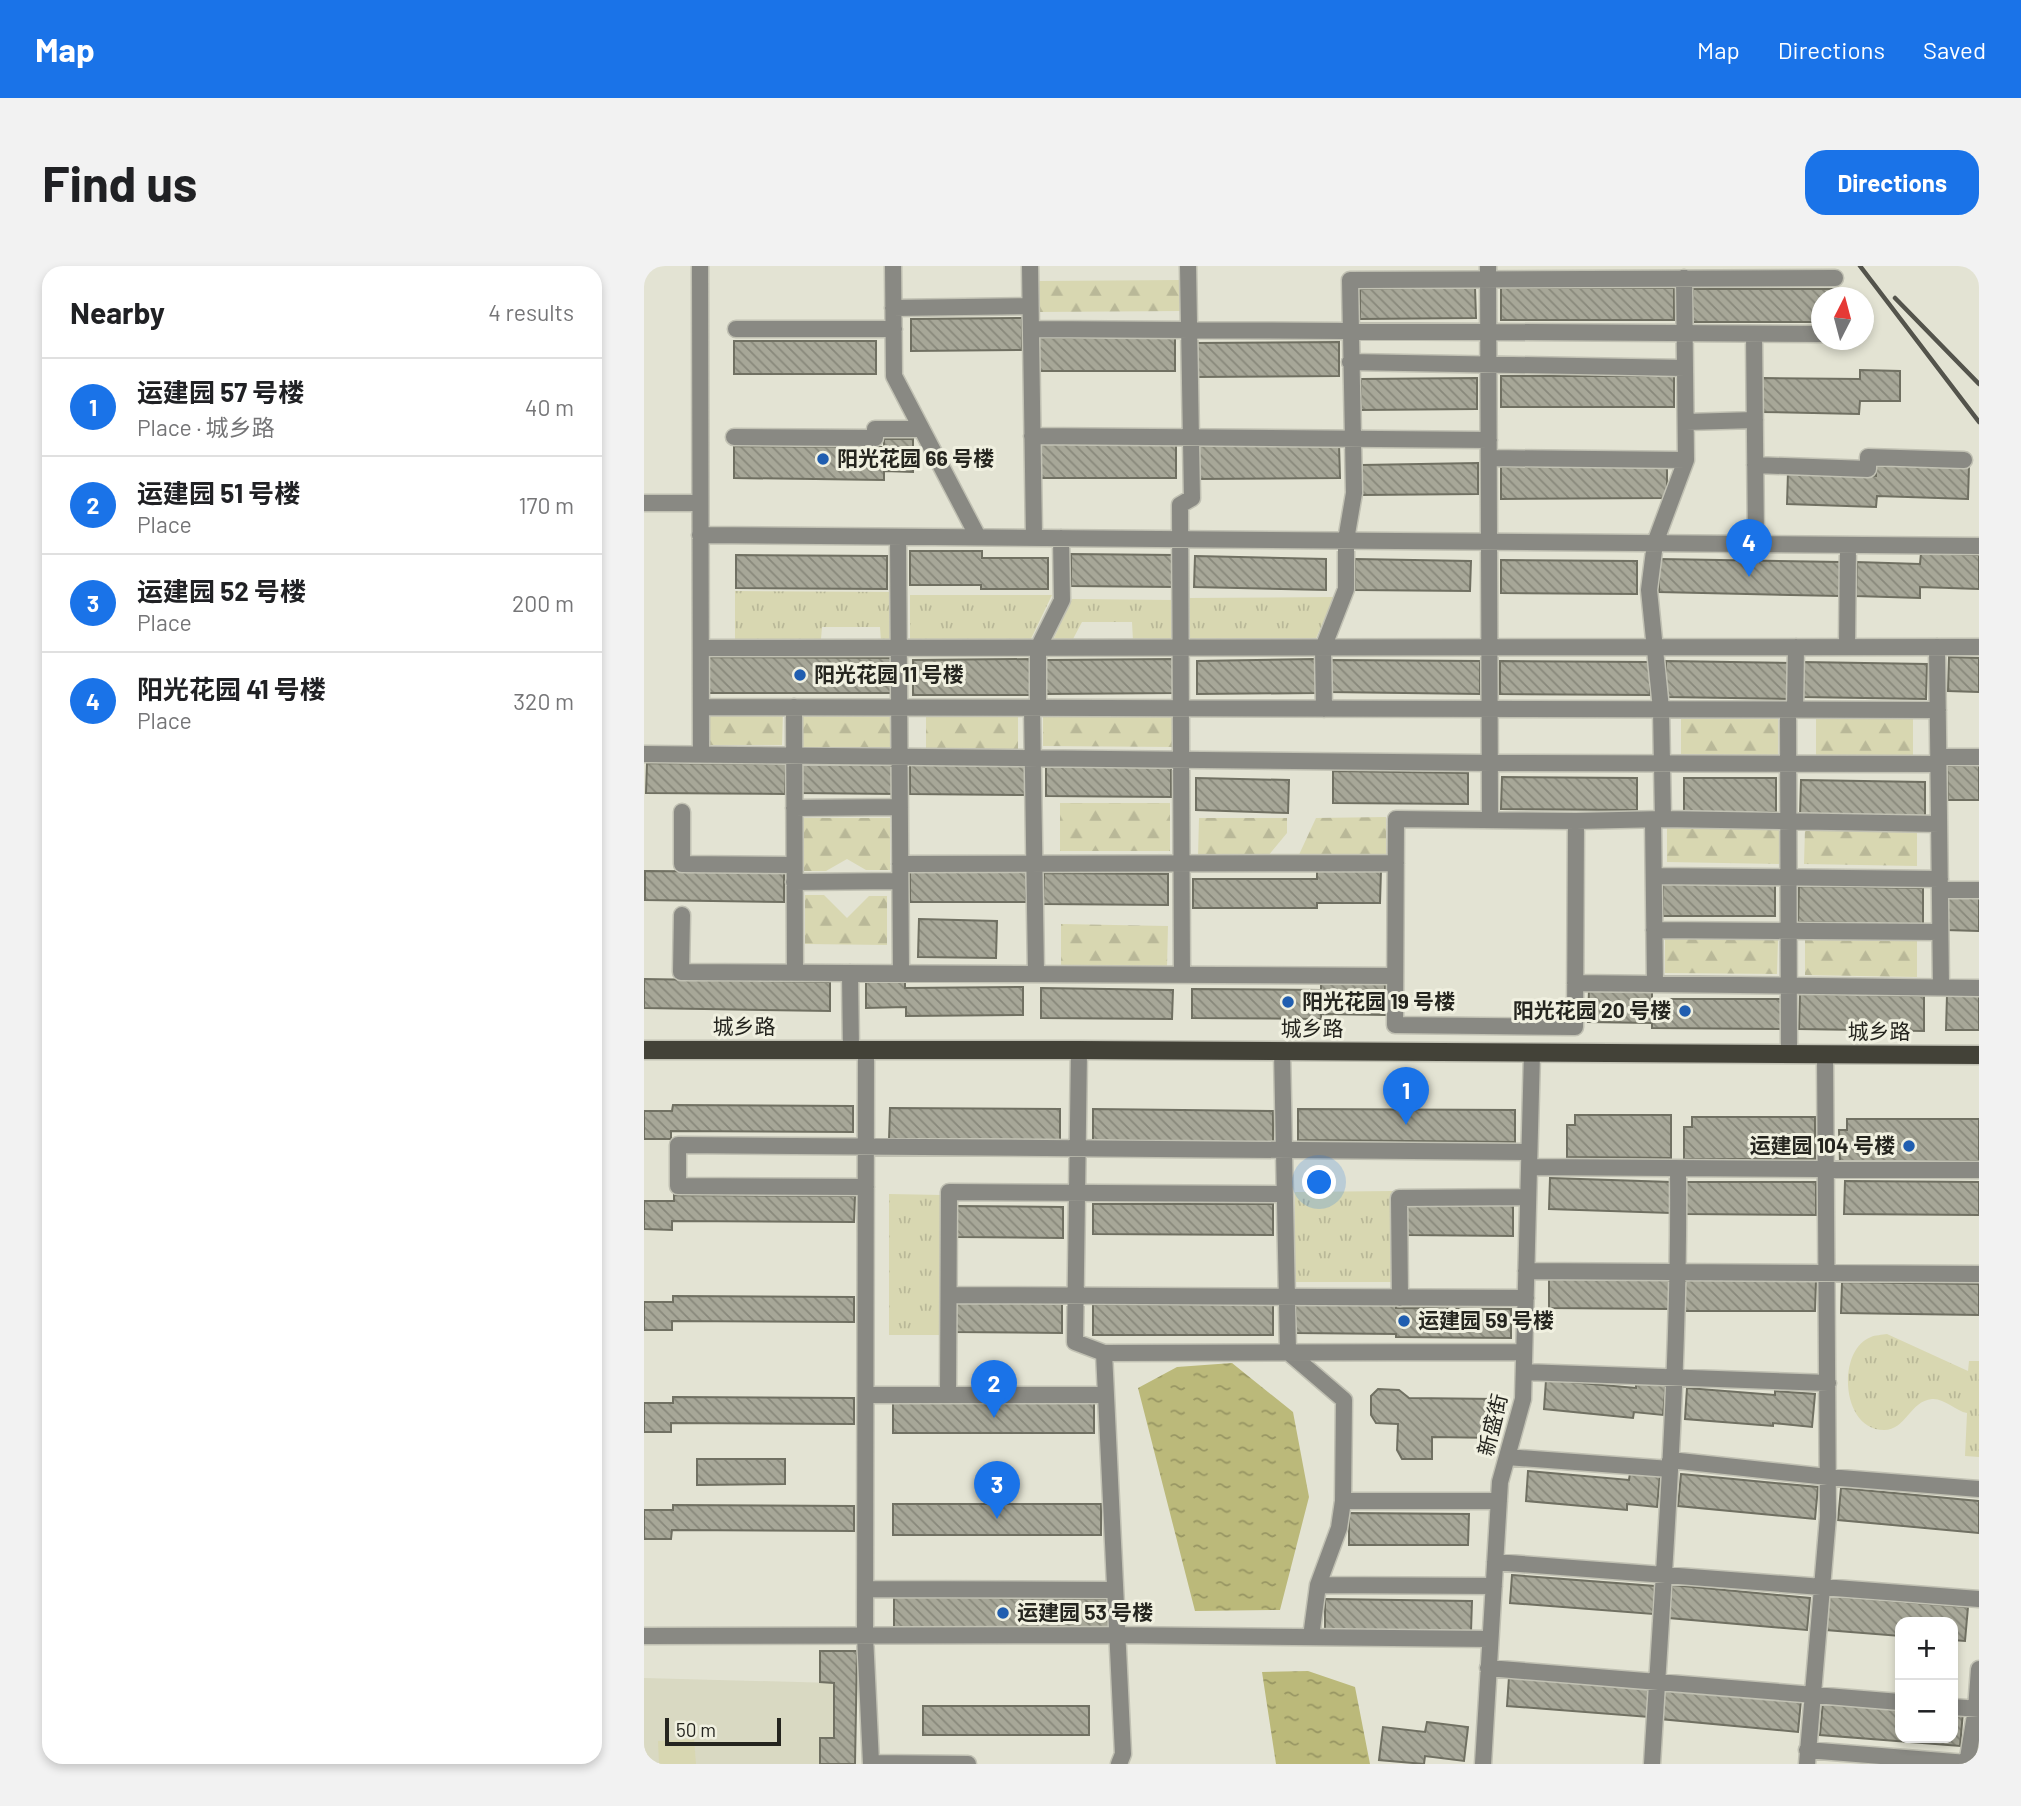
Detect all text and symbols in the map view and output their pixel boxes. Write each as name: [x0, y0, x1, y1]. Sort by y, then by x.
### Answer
text: Map: [35, 29, 95, 69]
text: Map: [1697, 35, 1740, 64]
text: Directions: [1778, 35, 1885, 64]
text: Saved: [1923, 35, 1986, 64]
button: Directions: [1805, 150, 1979, 215]
text: Find us: [42, 153, 197, 212]
north arrow: [1811, 287, 1874, 350]
text: Nearby: [70, 294, 165, 330]
text: 4 results: [488, 298, 574, 326]
text: 运建园 57 号楼: [137, 376, 304, 407]
text: 1: [89, 393, 97, 421]
text: 40 m: [525, 393, 574, 421]
text: Place · 城乡路: [137, 413, 275, 441]
place label: 阳光花园 66 号楼: [837, 445, 994, 470]
marker: 阳光花园 66 号楼: [815, 451, 831, 467]
text: 运建园 51 号楼: [137, 477, 300, 508]
text: 2: [87, 491, 99, 519]
text: 170 m: [518, 491, 574, 519]
text: Place: [137, 510, 192, 538]
pin: 4: [1726, 519, 1772, 577]
text: 运建园 52 号楼: [137, 575, 306, 606]
text: 3: [87, 589, 99, 617]
text: 200 m: [512, 589, 574, 617]
text: Place: [137, 608, 192, 636]
place label: 阳光花园 11 号楼: [814, 661, 963, 686]
marker: 阳光花园 11 号楼: [792, 667, 808, 683]
text: 阳光花园 41 号楼: [137, 673, 326, 704]
text: 4: [86, 687, 100, 715]
text: 320 m: [513, 687, 574, 715]
text: Place: [137, 706, 192, 734]
place label: 阳光花园 19 号楼: [1302, 988, 1455, 1013]
marker: 阳光花园 19 号楼: [1280, 994, 1296, 1010]
place label: 阳光花园 20 号楼: [1513, 997, 1671, 1022]
marker: 阳光花园 20 号楼: [1677, 1003, 1693, 1019]
street label: 城乡路: [713, 1013, 776, 1038]
street label: 城乡路: [1281, 1015, 1344, 1040]
street label: 城乡路: [1848, 1018, 1911, 1043]
pin: 1: [1383, 1067, 1429, 1125]
place label: 运建园 104 号楼: [1749, 1132, 1895, 1157]
marker: 运建园 104 号楼: [1901, 1138, 1917, 1154]
your location: [1302, 1165, 1336, 1199]
place label: 运建园 59 号楼: [1418, 1307, 1554, 1332]
marker: 运建园 59 号楼: [1396, 1313, 1412, 1329]
pin: 2: [971, 1360, 1017, 1418]
street label: 新盛街: [1472, 1391, 1511, 1458]
pin: 3: [974, 1461, 1020, 1519]
place label: 运建园 53 号楼: [1017, 1599, 1153, 1624]
marker: 运建园 53 号楼: [995, 1605, 1011, 1621]
map controls: [1895, 1617, 1958, 1743]
button: +: [1895, 1617, 1958, 1680]
button: −: [1895, 1680, 1958, 1743]
scale bar: [665, 1715, 780, 1747]
text: 50 m: [676, 1718, 716, 1741]

